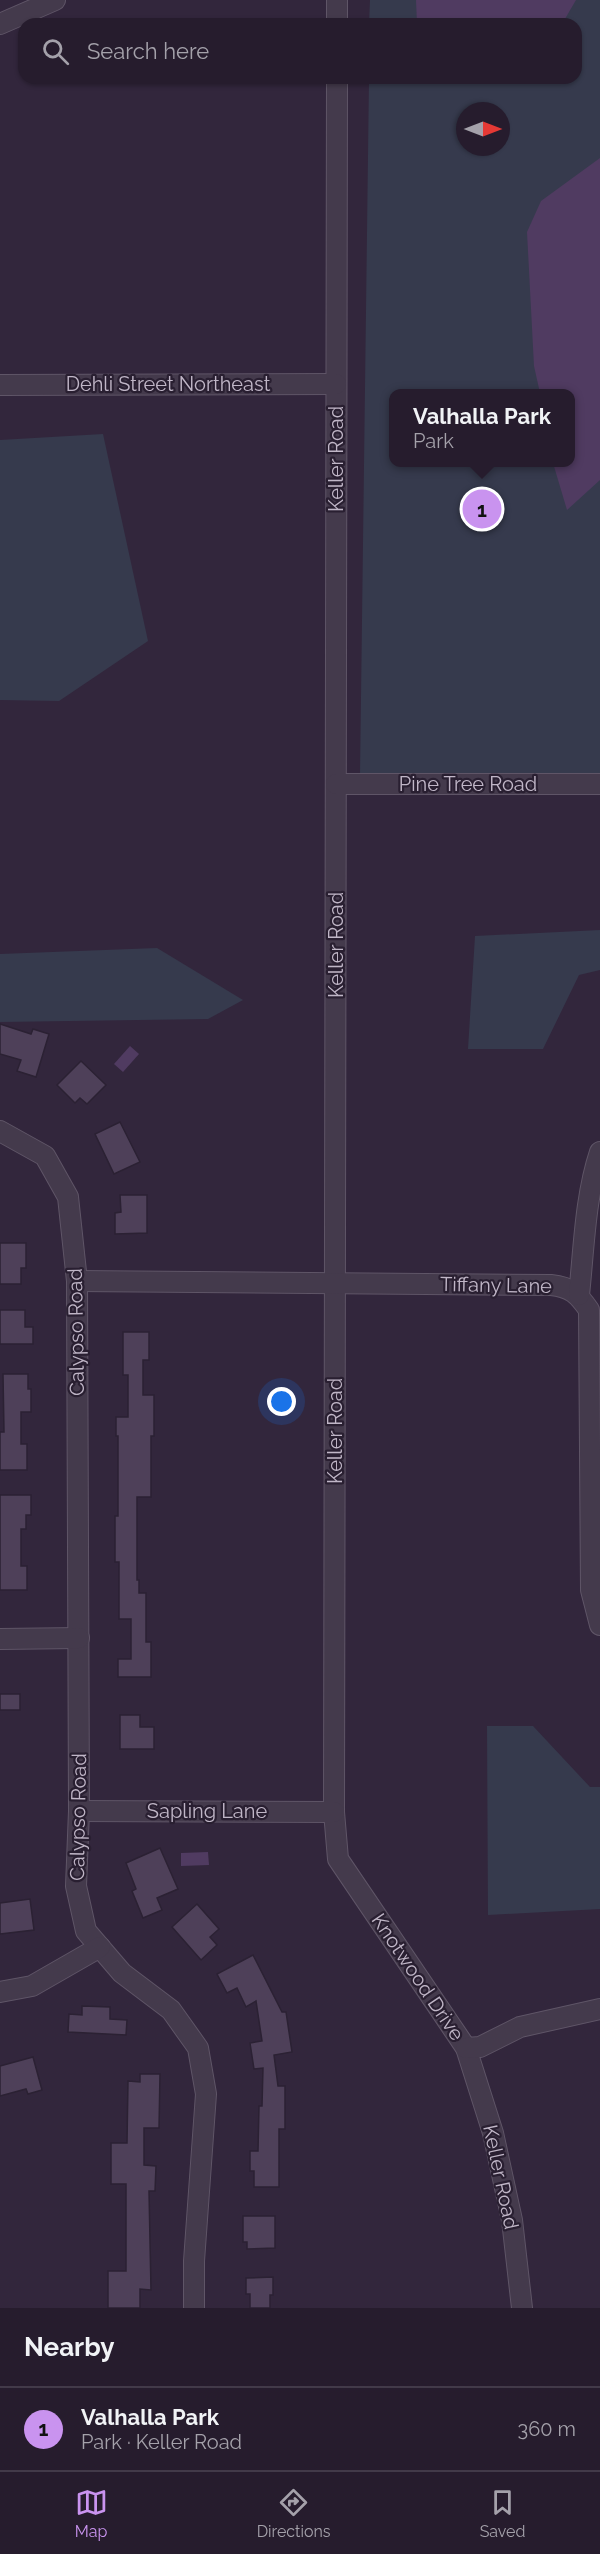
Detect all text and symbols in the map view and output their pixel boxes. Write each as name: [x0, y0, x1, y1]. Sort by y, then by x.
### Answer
search box: [18, 18, 582, 84]
icon: search: [39, 35, 72, 68]
text: Search here: [87, 38, 209, 64]
north arrow: [456, 102, 510, 156]
street label: Dehli Street Northeast: [66, 372, 271, 396]
popup: [389, 389, 575, 467]
text: Valhalla Park: [413, 403, 551, 429]
street label: Keller Road: [324, 406, 348, 512]
text: Park: [413, 429, 454, 453]
pin: 1: [462, 486, 502, 532]
street label: Pine Tree Road: [399, 772, 537, 796]
street label: Keller Road: [324, 892, 348, 998]
street label: Calypso Road: [63, 1268, 89, 1396]
street label: Tiffany Lane: [440, 1272, 552, 1298]
street label: Keller Road: [323, 1378, 347, 1484]
your location: [267, 1387, 296, 1416]
street label: Calypso Road: [65, 1753, 91, 1881]
street label: Sapling Lane: [147, 1799, 267, 1823]
street label: Knotwood Drive: [367, 1909, 469, 2045]
street label: Keller Road: [478, 2123, 524, 2231]
text: Nearby: [24, 2332, 114, 2362]
text: Valhalla Park: [81, 2404, 219, 2430]
text: 1: [39, 2417, 48, 2441]
text: 360 m: [518, 2417, 576, 2441]
text: Park · Keller Road: [81, 2430, 242, 2454]
tab: Map: [75, 2486, 108, 2541]
tab: Directions: [257, 2486, 331, 2541]
tab: Saved: [480, 2486, 525, 2541]

